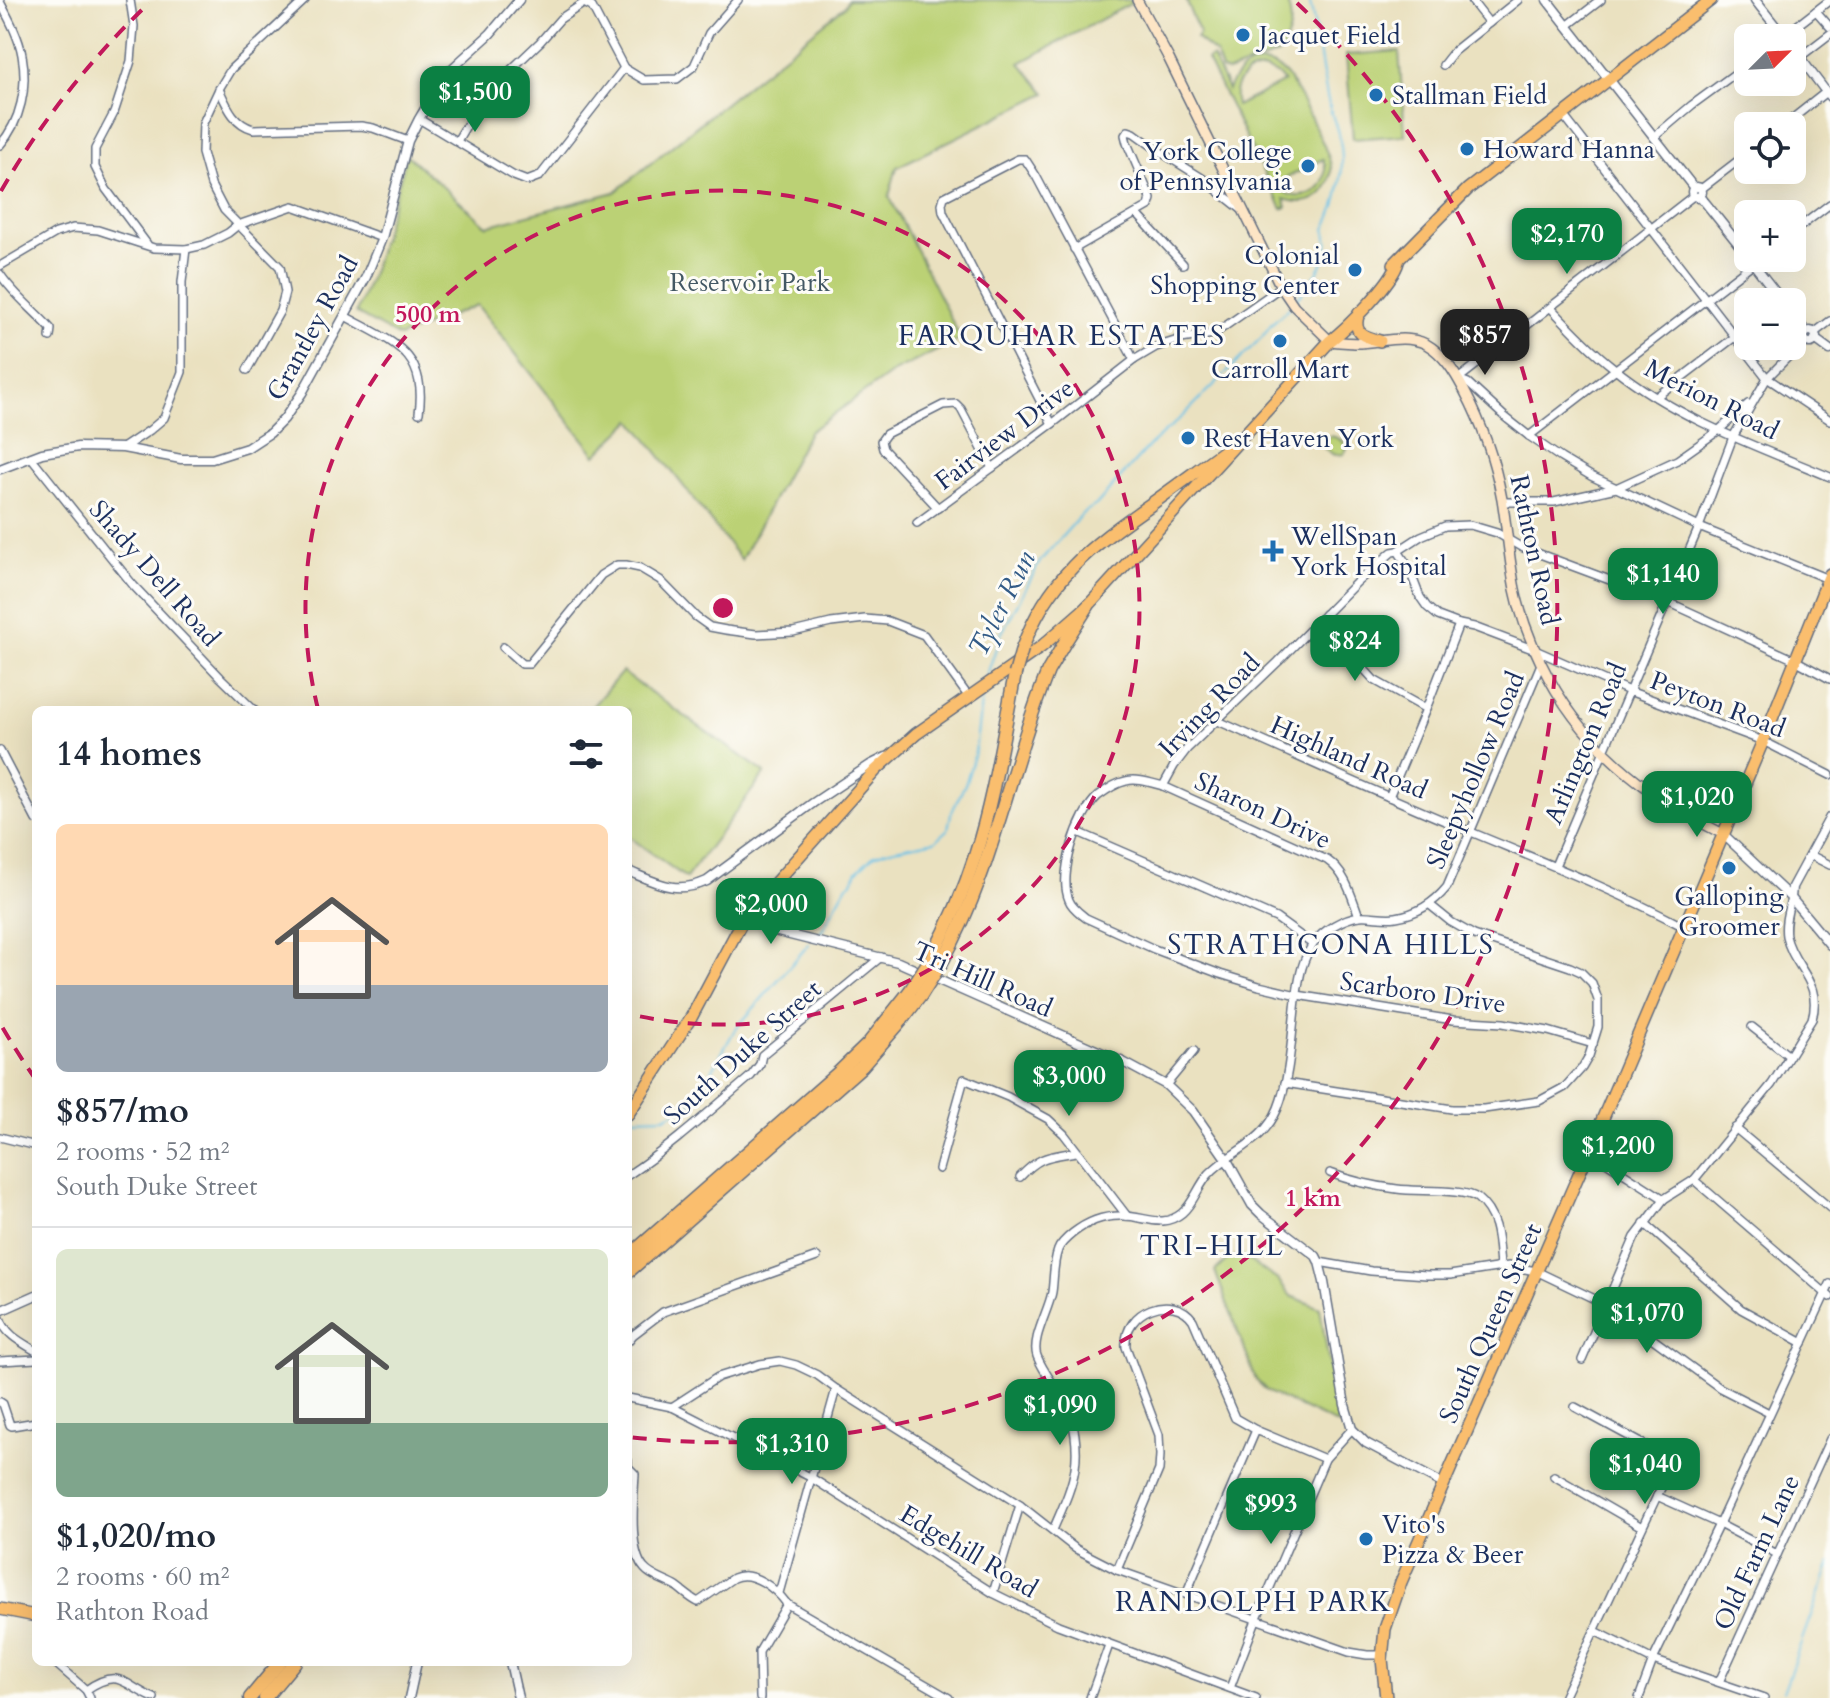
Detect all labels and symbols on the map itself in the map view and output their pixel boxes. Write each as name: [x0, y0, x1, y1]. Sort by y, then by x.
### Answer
place label: Jacquet Field: [1255, 18, 1401, 53]
north arrow: [1734, 24, 1806, 96]
marker: Jacquet Field: [1234, 26, 1252, 44]
pin: $1,500: [410, 66, 540, 134]
place label: Stallman Field: [1392, 78, 1547, 113]
marker: Stallman Field: [1367, 86, 1385, 104]
place label: Howard Hanna: [1483, 132, 1655, 167]
place label: York College of Pennsylvania: [1120, 134, 1292, 199]
marker: Howard Hanna: [1458, 140, 1476, 158]
marker: York College of Pennsylvania: [1299, 157, 1317, 175]
pin: $2,170: [1502, 208, 1632, 276]
place label: Colonial Shopping Center: [1150, 238, 1340, 303]
street label: Grantley Road: [258, 249, 367, 407]
marker: Colonial Shopping Center: [1346, 261, 1364, 279]
park label: Reservoir Park: [670, 265, 830, 300]
text: 500 m: [395, 298, 462, 331]
pin: $857: [1438, 309, 1532, 377]
district label: FARQUHAR ESTATES: [898, 317, 1226, 355]
marker: Carroll Mart: [1271, 332, 1289, 350]
street label: Merion Road: [1639, 351, 1785, 448]
place label: Carroll Mart: [1211, 352, 1349, 387]
street label: Fairview Drive: [928, 371, 1081, 498]
place label: Rest Haven York: [1204, 421, 1394, 456]
marker: Rest Haven York: [1179, 429, 1197, 447]
street label: Rathton Road: [1501, 472, 1568, 629]
street label: Shady Dell Road: [81, 493, 228, 654]
place label: WellSpan York Hospital: [1290, 519, 1447, 584]
marker: WellSpan York Hospital: [1262, 540, 1284, 562]
water label: Tyler Run: [959, 544, 1045, 663]
pin: $1,140: [1598, 548, 1728, 616]
centre of rings: [709, 594, 737, 622]
pin: $824: [1308, 615, 1402, 683]
street label: Irving Road: [1151, 645, 1268, 765]
street label: Arlington Road: [1536, 657, 1635, 829]
street label: Peyton Road: [1645, 663, 1791, 746]
street label: Sleepyhollow Road: [1418, 666, 1533, 874]
street label: Highland Road: [1265, 707, 1433, 808]
street label: Sharon Drive: [1189, 764, 1337, 857]
pin: $1,020: [1632, 771, 1762, 839]
marker: Galloping Groomer: [1720, 859, 1738, 877]
pin: $2,000: [706, 878, 836, 946]
place label: Galloping Groomer: [1674, 879, 1784, 944]
district label: STRATHCONA HILLS: [1167, 926, 1495, 964]
street label: Tri Hill Road: [908, 933, 1058, 1026]
street label: Scarboro Drive: [1338, 964, 1508, 1021]
street label: South Duke Street: [656, 972, 829, 1133]
pin: $3,000: [1004, 1050, 1134, 1118]
pin: $1,200: [1553, 1120, 1683, 1188]
text: 1 km: [1285, 1182, 1342, 1215]
street label: South Queen Street: [1431, 1218, 1550, 1429]
district label: TRI-HILL: [1140, 1227, 1284, 1265]
pin: $1,070: [1582, 1287, 1712, 1355]
pin: $1,090: [995, 1379, 1125, 1447]
pin: $1,310: [727, 1418, 857, 1486]
pin: $1,040: [1580, 1438, 1710, 1506]
street label: Old Farm Lane: [1705, 1469, 1808, 1636]
pin: $993: [1224, 1478, 1318, 1546]
street label: Edgehill Road: [893, 1496, 1044, 1606]
place label: Vito's Pizza & Beer: [1382, 1507, 1524, 1572]
marker: Vito's Pizza & Beer: [1357, 1530, 1375, 1548]
district label: RANDOLPH PARK: [1115, 1583, 1393, 1621]

